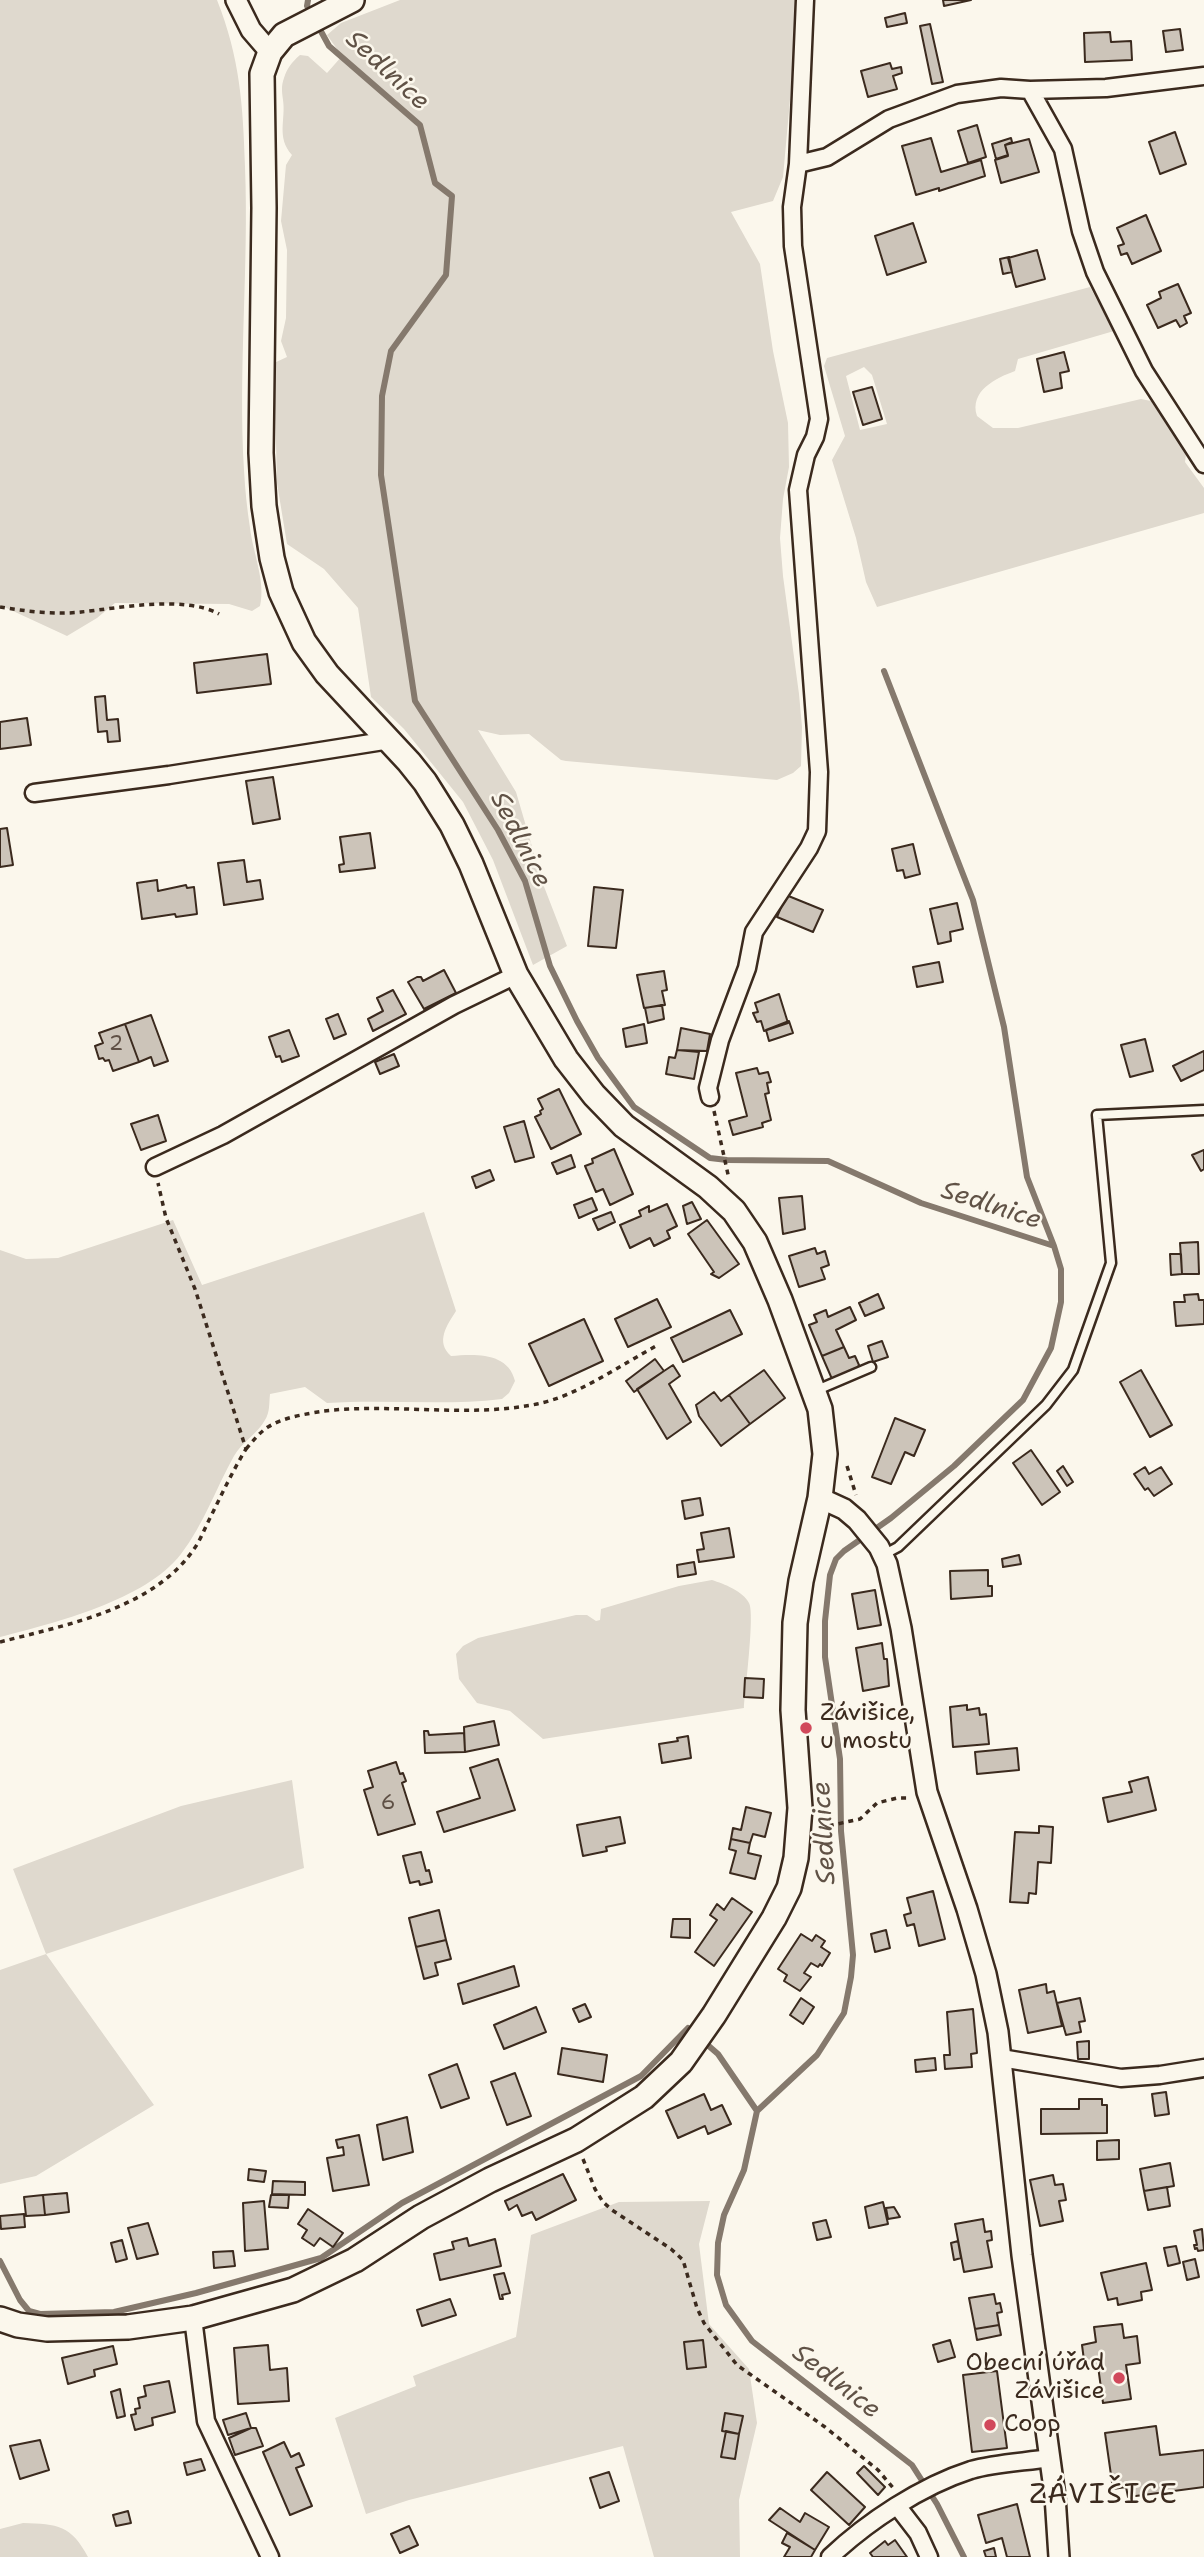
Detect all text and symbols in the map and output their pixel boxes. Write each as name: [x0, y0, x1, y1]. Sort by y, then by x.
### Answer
water label: Sedlnice: [338, 24, 436, 118]
water label: Sedlnice: [483, 787, 557, 893]
house number: 2: [109, 1032, 123, 1058]
water label: Sedlnice: [937, 1175, 1045, 1237]
place label: Závišice, u mostu: [820, 1700, 915, 1756]
marker: Závišice, u mostu: [798, 1720, 814, 1736]
water label: Sedlnice: [807, 1780, 843, 1886]
house number: 6: [381, 1791, 395, 1817]
water label: Sedlnice: [786, 2338, 886, 2426]
place label: Obecní úřad Závišice: [966, 2350, 1105, 2406]
marker: Obecní úřad Závišice: [1111, 2370, 1127, 2386]
place label: Coop: [1004, 2411, 1061, 2439]
marker: Coop: [982, 2417, 998, 2433]
district label: ZÁVIŠICE: [1030, 2479, 1178, 2513]

